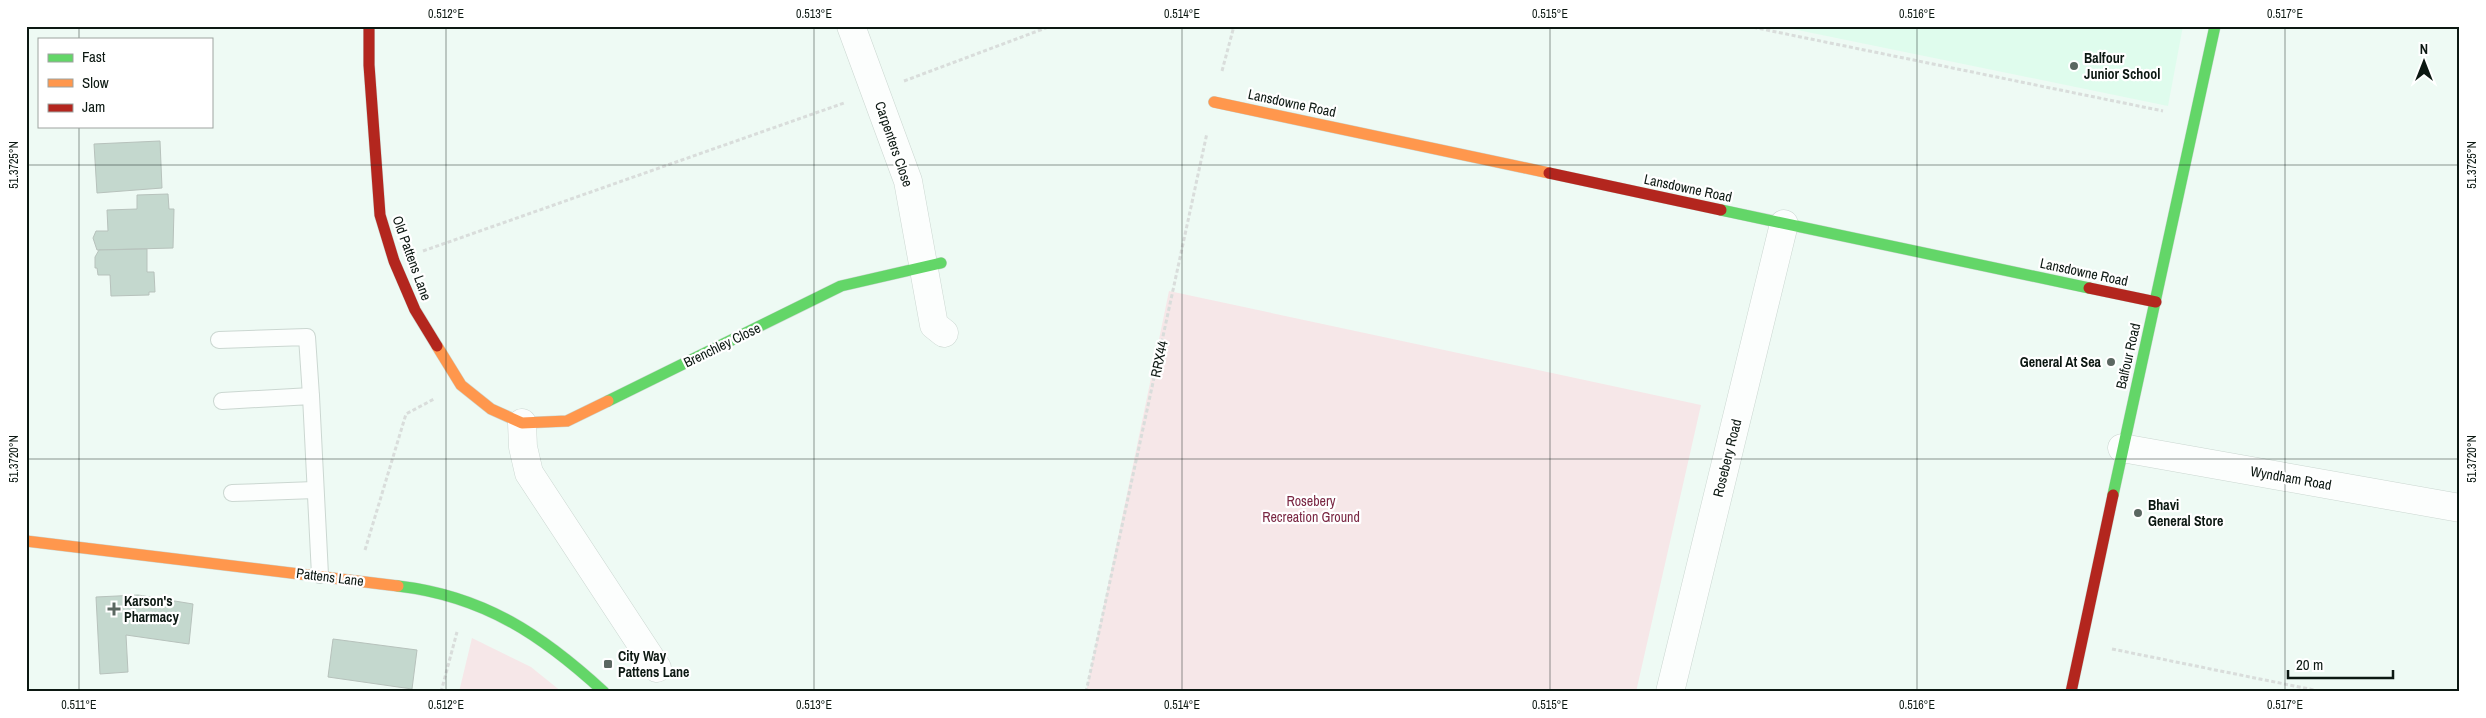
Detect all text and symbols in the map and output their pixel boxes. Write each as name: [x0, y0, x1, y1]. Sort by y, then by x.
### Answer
text: 0.512°E: [428, 6, 464, 22]
text: 0.513°E: [796, 6, 832, 22]
text: 0.514°E: [1164, 6, 1200, 22]
text: 0.515°E: [1532, 6, 1568, 22]
text: 0.516°E: [1899, 6, 1935, 22]
text: 0.517°E: [2267, 6, 2303, 22]
legend: [38, 38, 212, 128]
north arrow: [2398, 38, 2448, 88]
text: N: [2420, 40, 2428, 58]
text: Fast: [82, 46, 106, 67]
place label: Balfour Junior School: [2084, 49, 2161, 83]
marker: Balfour Junior School: [2068, 60, 2080, 72]
text: Slow: [82, 72, 109, 93]
street label: Lansdowne Road: [1246, 85, 1338, 121]
text: Jam: [82, 96, 105, 117]
street label: Carpenters Close: [871, 99, 917, 189]
text: 51.3725°N: [6, 141, 22, 189]
text: 51.3725°N: [2464, 141, 2480, 189]
street label: Lansdowne Road: [1642, 170, 1734, 206]
street label: Old Pattens Lane: [388, 213, 436, 303]
street label: Lansdowne Road: [2038, 254, 2130, 290]
street label: Brenchley Close: [680, 319, 764, 371]
street label: Balfour Road: [2112, 321, 2144, 391]
street label: RRX44: [1146, 338, 1172, 379]
place label: General At Sea: [2020, 353, 2102, 371]
marker: General At Sea: [2105, 356, 2117, 368]
street label: Rosebery Road: [1709, 417, 1745, 499]
text: 51.3720°N: [6, 435, 22, 483]
text: 51.3720°N: [2464, 435, 2480, 483]
street label: Wyndham Road: [2249, 462, 2333, 494]
park label: Rosebery Recreation Ground: [1262, 492, 1360, 526]
place label: Bhavi General Store: [2148, 496, 2223, 530]
marker: Bhavi General Store: [2132, 507, 2144, 519]
street label: Pattens Lane: [295, 564, 365, 590]
place label: Karson's Pharmacy: [124, 592, 179, 626]
marker: Karson's Pharmacy: [108, 603, 120, 615]
place label: City Way Pattens Lane: [618, 647, 689, 681]
scale bar: [2288, 648, 2394, 680]
text: 20 m: [2296, 654, 2323, 675]
marker: City Way Pattens Lane: [602, 658, 614, 670]
text: 0.511°E: [61, 697, 97, 713]
text: 0.512°E: [428, 697, 464, 713]
text: 0.513°E: [796, 697, 832, 713]
text: 0.514°E: [1164, 697, 1200, 713]
text: 0.515°E: [1532, 697, 1568, 713]
text: 0.516°E: [1899, 697, 1935, 713]
text: 0.517°E: [2267, 697, 2303, 713]

